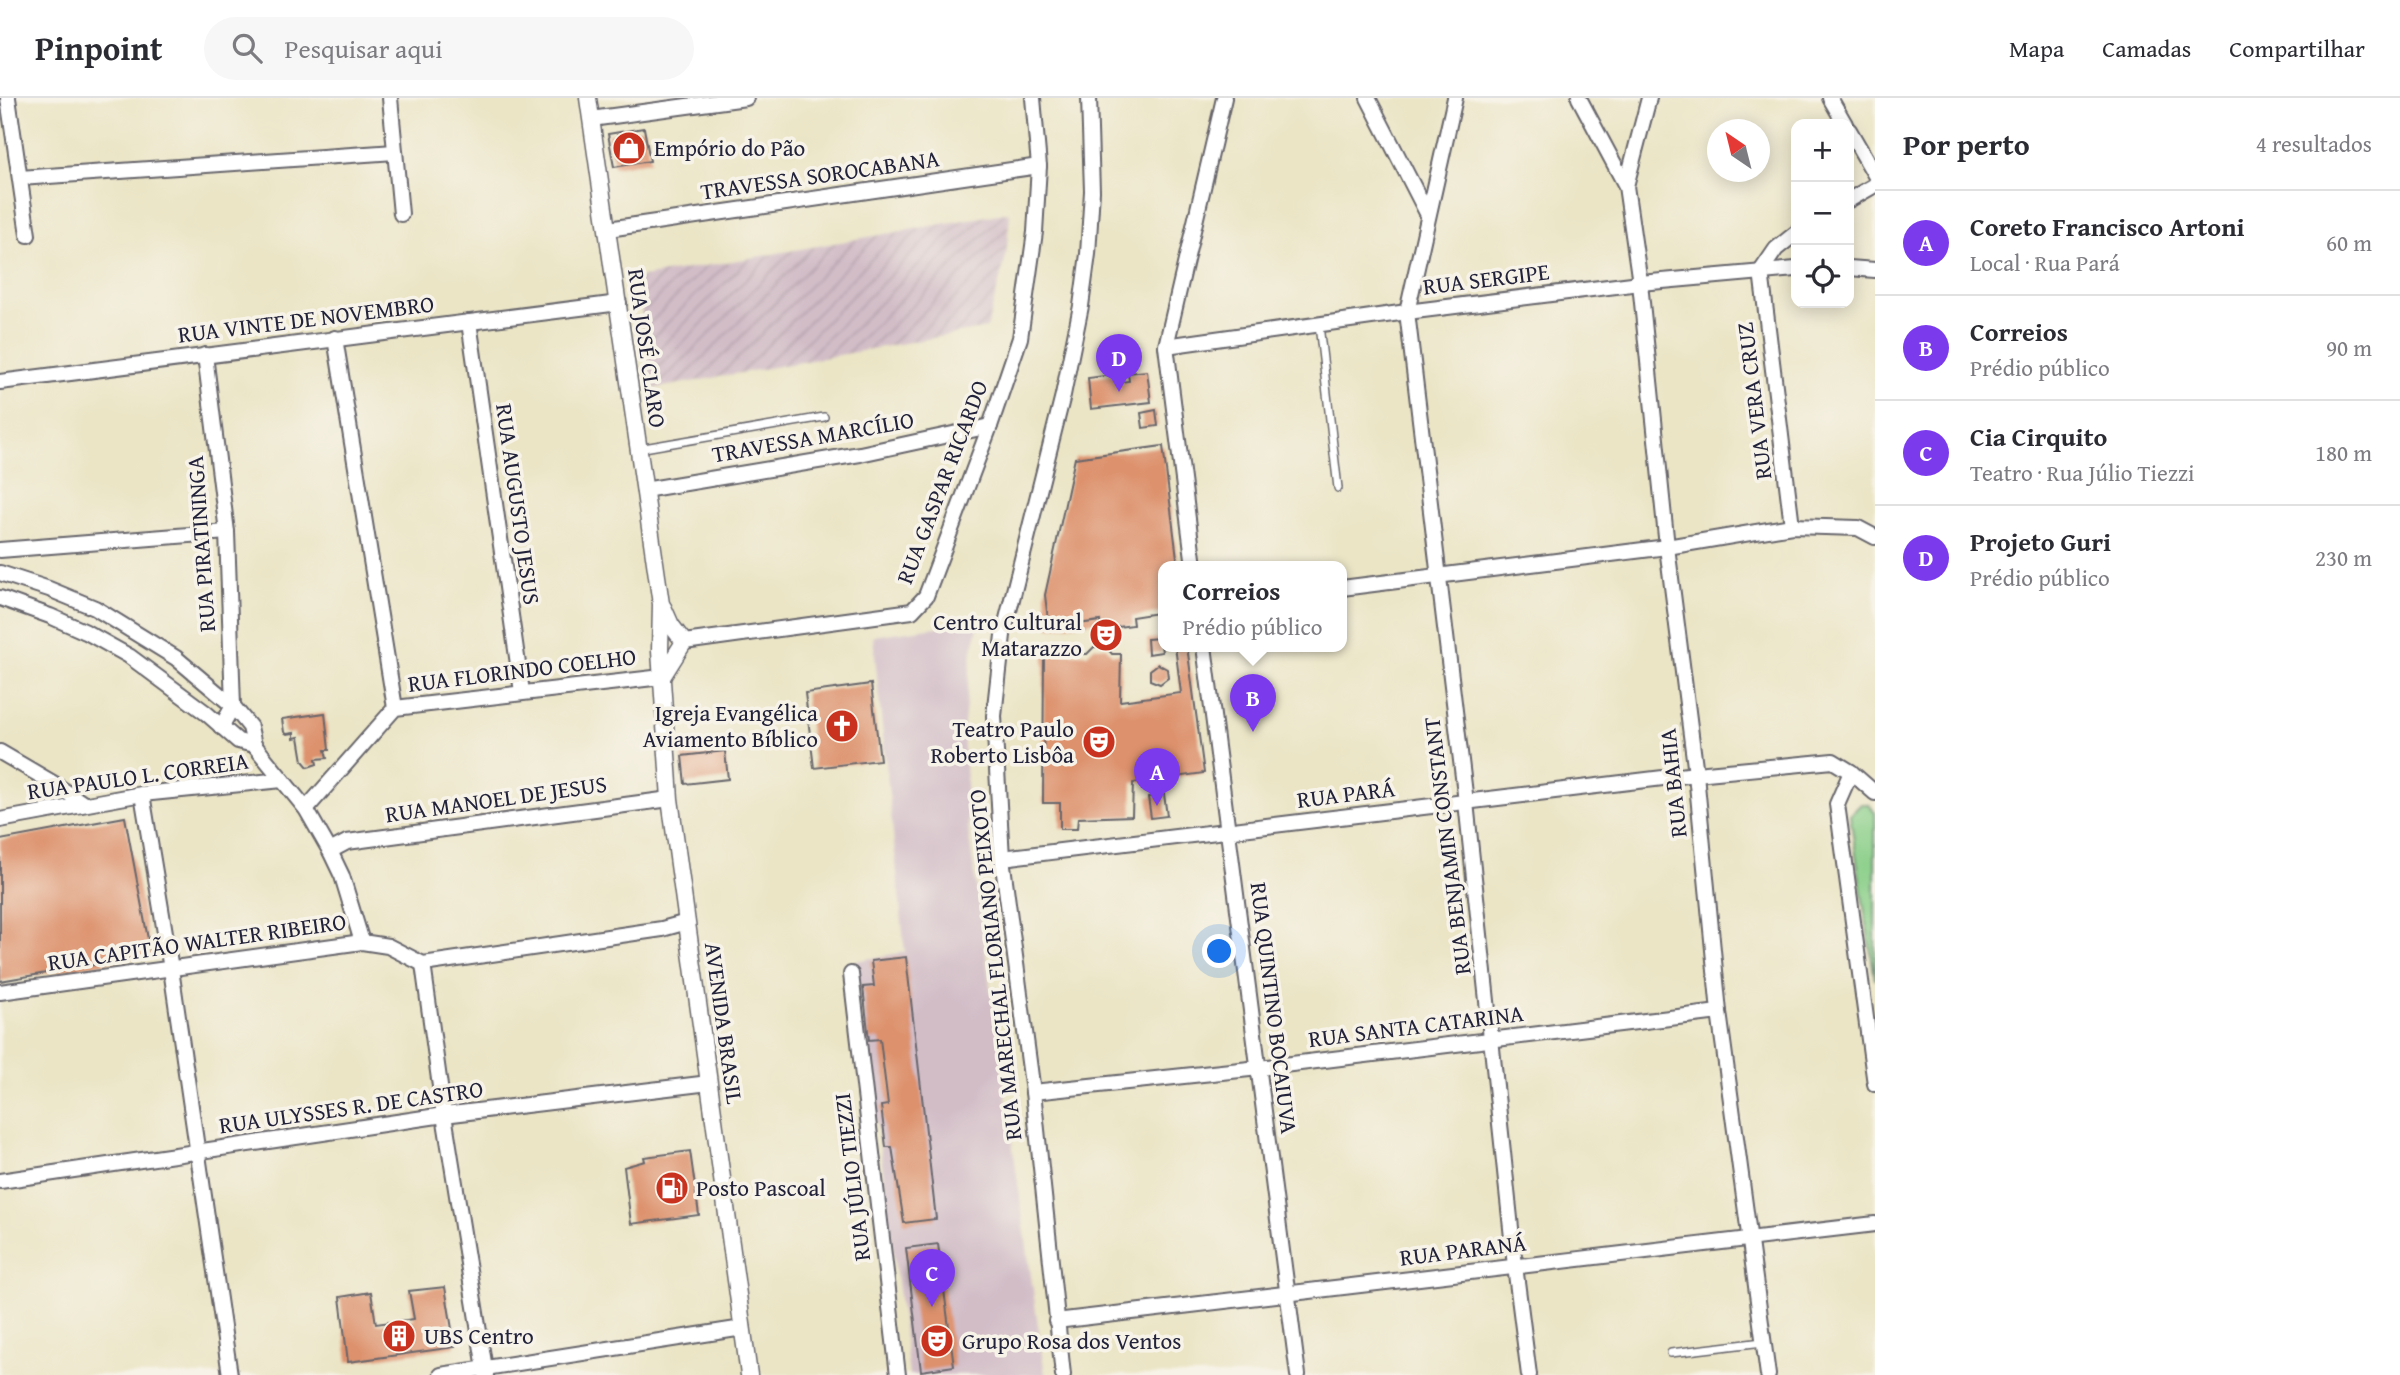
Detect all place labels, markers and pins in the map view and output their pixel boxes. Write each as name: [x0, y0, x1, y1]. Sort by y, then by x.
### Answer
shop icon: Empório do Pão: [610, 129, 648, 167]
place label: Empório do Pão: [654, 131, 805, 164]
pin: D: [1096, 334, 1142, 392]
place label: Centro Cultural Matarazzo: [933, 605, 1082, 664]
theatre icon: Centro Cultural Matarazzo: [1087, 616, 1125, 654]
pin: B: [1230, 674, 1276, 732]
place label: Igreja Evangélica Aviamento Bíblico: [643, 696, 818, 755]
church icon: Igreja Evangélica Aviamento Bíblico: [823, 707, 861, 745]
place label: Teatro Paulo Roberto Lisbôa: [931, 712, 1074, 771]
theatre icon: Teatro Paulo Roberto Lisbôa: [1080, 723, 1118, 761]
pin: A: [1134, 748, 1180, 806]
fuel station icon: Posto Pascoal: [653, 1169, 691, 1207]
place label: Posto Pascoal: [696, 1171, 826, 1204]
pin: C: [909, 1249, 955, 1307]
building icon: UBS Centro: [380, 1317, 418, 1355]
place label: UBS Centro: [424, 1319, 534, 1352]
theatre icon: Grupo Rosa dos Ventos: [918, 1322, 956, 1360]
place label: Grupo Rosa dos Ventos: [962, 1324, 1181, 1357]

